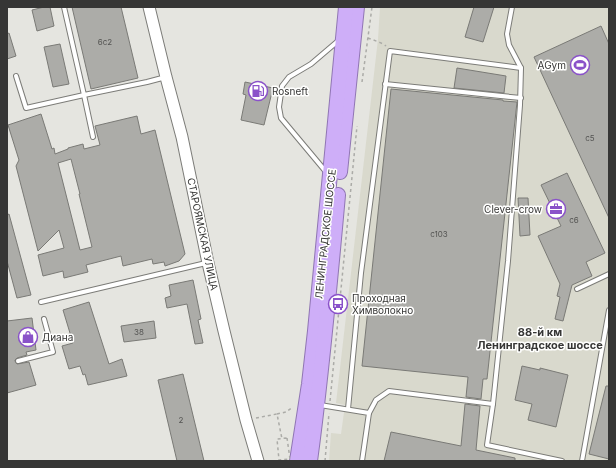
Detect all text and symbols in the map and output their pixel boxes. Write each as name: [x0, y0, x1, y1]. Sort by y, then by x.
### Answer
house number: 6с2: [98, 37, 112, 47]
sports icon: AGym: [569, 54, 591, 76]
place label: AGym: [538, 59, 566, 71]
fuel station icon: Rosneft: [247, 80, 269, 102]
place label: Rosneft: [272, 85, 309, 97]
house number: с5: [585, 133, 595, 143]
street label: ЛЕНИНГРАДСКОЕ ШОССЕ: [312, 169, 338, 299]
street label: СТАРОЯМСКАЯ УЛИЦА: [185, 177, 221, 292]
office icon: Clever-crow: [545, 198, 567, 220]
place label: Clever-crow: [484, 203, 542, 215]
house number: с6: [569, 215, 579, 225]
house number: c103: [430, 229, 448, 239]
place label: Проходная Химволокно: [352, 292, 413, 316]
bus stop icon: Проходная Химволокно: [327, 293, 349, 315]
district label: 88-й км Ленинградское шоссе: [477, 325, 603, 352]
shop icon: Диана: [17, 326, 39, 348]
house number: 38: [134, 327, 144, 337]
place label: Диана: [42, 331, 73, 343]
house number: 2: [179, 415, 184, 425]

